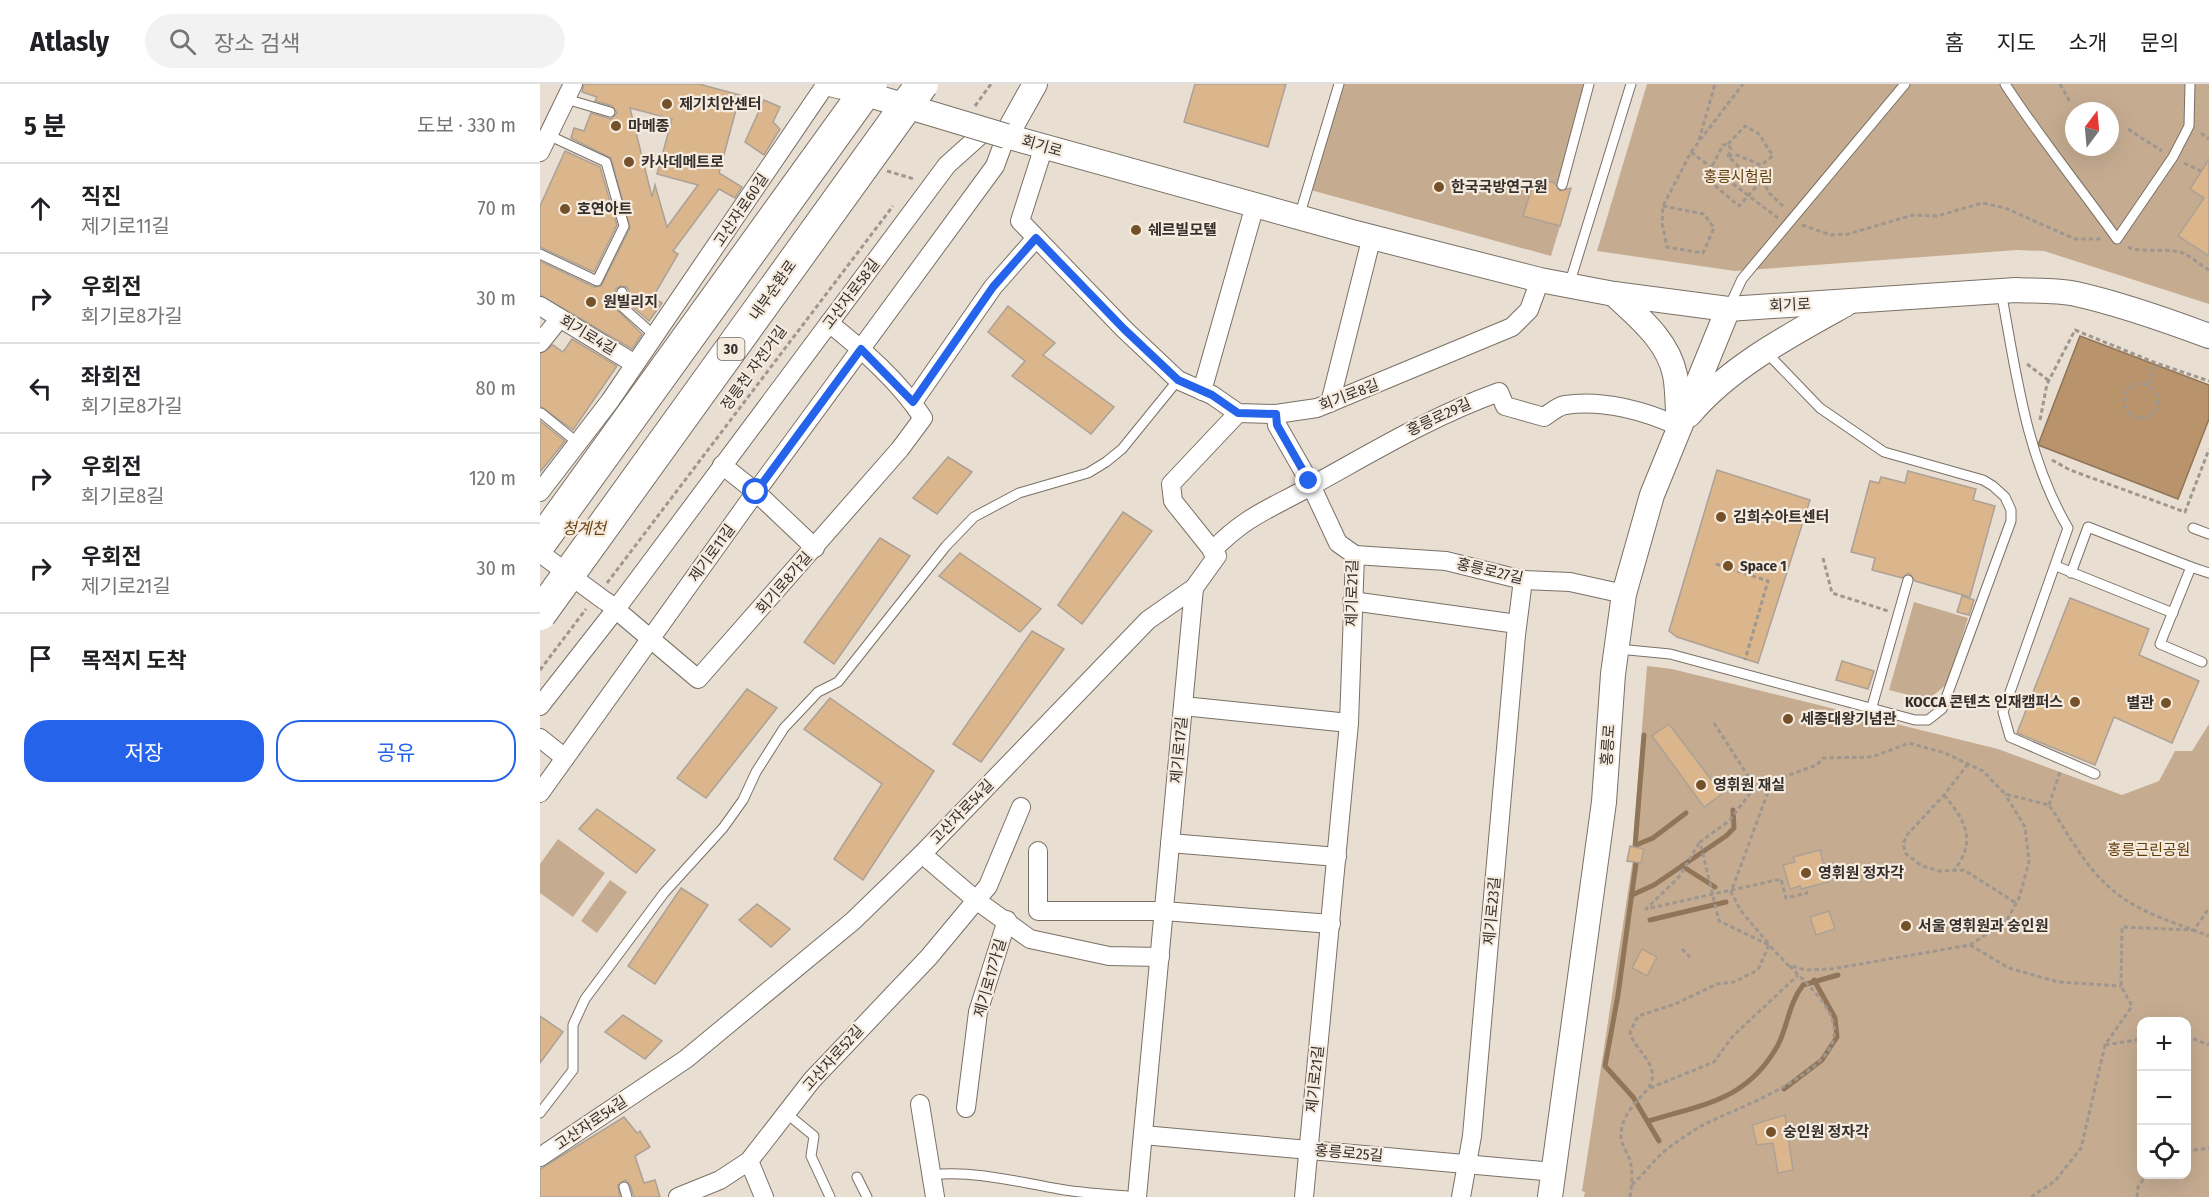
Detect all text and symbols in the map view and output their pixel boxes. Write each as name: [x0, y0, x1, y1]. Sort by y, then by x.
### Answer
search box: [145, 14, 565, 68]
text: Atlasly: [30, 25, 109, 58]
icon: search: [166, 25, 199, 58]
text: 장소 검색: [214, 30, 300, 57]
text: 홈: [1945, 30, 1964, 56]
text: 지도: [1997, 30, 2036, 56]
text: 소개: [2069, 30, 2107, 56]
text: 문의: [2140, 30, 2179, 56]
place label: 제기치안센터: [679, 95, 762, 113]
marker: 제기치안센터: [660, 97, 674, 111]
north arrow: [2065, 102, 2119, 156]
text: 5 분: [24, 111, 66, 142]
text: 도보 · 330 m: [417, 113, 516, 137]
place label: 마메종: [628, 117, 670, 135]
marker: 마메종: [609, 119, 623, 133]
street label: 회기로: [1020, 132, 1064, 160]
place label: 카사데메트로: [641, 153, 724, 171]
marker: 카사데메트로: [622, 155, 636, 169]
park label: 홍릉시험림: [1703, 168, 1773, 186]
street label: 고산자로60길: [710, 170, 772, 250]
place label: 한국국방연구원: [1451, 178, 1548, 196]
marker: 한국국방연구원: [1432, 180, 1446, 194]
text: 직진: [81, 183, 121, 210]
icon: ahead: [24, 192, 57, 225]
text: 70 m: [478, 196, 516, 220]
place label: 호연아트: [577, 200, 632, 218]
marker: 호연아트: [558, 202, 572, 216]
text: 제기로11길: [81, 214, 170, 238]
place label: 쉐르빌모텔: [1148, 221, 1217, 239]
marker: 쉐르빌모텔: [1129, 223, 1143, 237]
street label: 고산자로58길: [819, 255, 883, 333]
street label: 내부순환로: [746, 257, 800, 323]
text: 우회전: [81, 273, 142, 300]
icon: right: [24, 282, 57, 315]
text: 30 m: [476, 286, 516, 310]
place label: 원빌리지: [603, 293, 658, 311]
marker: 원빌리지: [584, 295, 598, 309]
street label: 회기로: [1769, 295, 1811, 315]
text: 회기로8가길: [81, 304, 183, 328]
street label: 회기로4길: [557, 311, 619, 359]
street label: 정릉천 자전거길: [717, 322, 791, 414]
road number: 30: [718, 338, 744, 360]
text: 좌회전: [81, 363, 142, 390]
icon: left: [24, 372, 57, 405]
street label: 회기로8길: [1317, 375, 1381, 415]
text: 80 m: [476, 376, 516, 400]
text: 회기로8가길: [81, 394, 183, 418]
street label: 홍릉로29길: [1404, 394, 1474, 440]
text: 우회전: [81, 453, 142, 480]
icon: right: [24, 462, 57, 495]
text: 120 m: [469, 466, 516, 490]
route end: [1295, 467, 1321, 493]
route start: [742, 478, 768, 504]
text: 회기로8길: [81, 484, 165, 508]
place label: 김희수아트센터: [1733, 508, 1830, 526]
marker: 김희수아트센터: [1714, 510, 1728, 524]
water label: 청계천: [562, 519, 608, 538]
street label: 제기로11길: [685, 521, 739, 585]
text: 우회전: [81, 543, 142, 570]
street label: 회기로8가길: [752, 548, 816, 618]
icon: right: [24, 552, 57, 585]
street label: 홍릉로27길: [1455, 555, 1525, 587]
text: 30 m: [476, 556, 516, 580]
place label: Space 1: [1740, 557, 1787, 575]
street label: 제기로21길: [1342, 559, 1362, 627]
marker: Space 1: [1721, 559, 1735, 573]
text: 제기로21길: [81, 574, 171, 598]
icon: arrive: [24, 642, 57, 675]
text: 목적지 도착: [81, 647, 187, 674]
place label: KOCCA 콘텐츠 인재캠퍼스: [1905, 693, 2063, 711]
place label: 별관: [2126, 694, 2154, 712]
marker: KOCCA 콘텐츠 인재캠퍼스: [2068, 695, 2082, 709]
marker: 별관: [2159, 696, 2173, 710]
place label: 세종대왕기념관: [1800, 710, 1897, 728]
marker: 세종대왕기념관: [1781, 712, 1795, 726]
street label: 제기로17길: [1167, 716, 1191, 784]
button: 저장: [24, 720, 264, 782]
button: 공유: [276, 720, 516, 782]
street label: 홍릉로: [1598, 724, 1618, 766]
street label: 고산자로54길: [927, 776, 997, 848]
place label: 영휘원 재실: [1713, 776, 1785, 794]
marker: 영휘원 재실: [1694, 778, 1708, 792]
park label: 홍릉근린공원: [2108, 841, 2190, 859]
place label: 영휘원 정자각: [1818, 864, 1904, 882]
marker: 영휘원 정자각: [1799, 866, 1813, 880]
street label: 제기로23길: [1480, 876, 1504, 946]
place label: 서울 영휘원과 숭인원: [1918, 917, 2048, 935]
marker: 서울 영휘원과 숭인원: [1899, 919, 1913, 933]
street label: 제기로17가길: [970, 937, 1010, 1019]
map controls: [2137, 1017, 2191, 1179]
button: +: [2137, 1017, 2191, 1071]
street label: 고산자로52길: [799, 1021, 867, 1095]
street label: 제기로21길: [1303, 1045, 1327, 1113]
button: −: [2137, 1071, 2191, 1125]
street label: 고산자로54길: [551, 1092, 631, 1154]
place label: 숭인원 정자각: [1783, 1123, 1869, 1141]
marker: 숭인원 정자각: [1764, 1125, 1778, 1139]
button: locate: [2137, 1125, 2191, 1179]
street label: 홍릉로25길: [1314, 1141, 1384, 1165]

